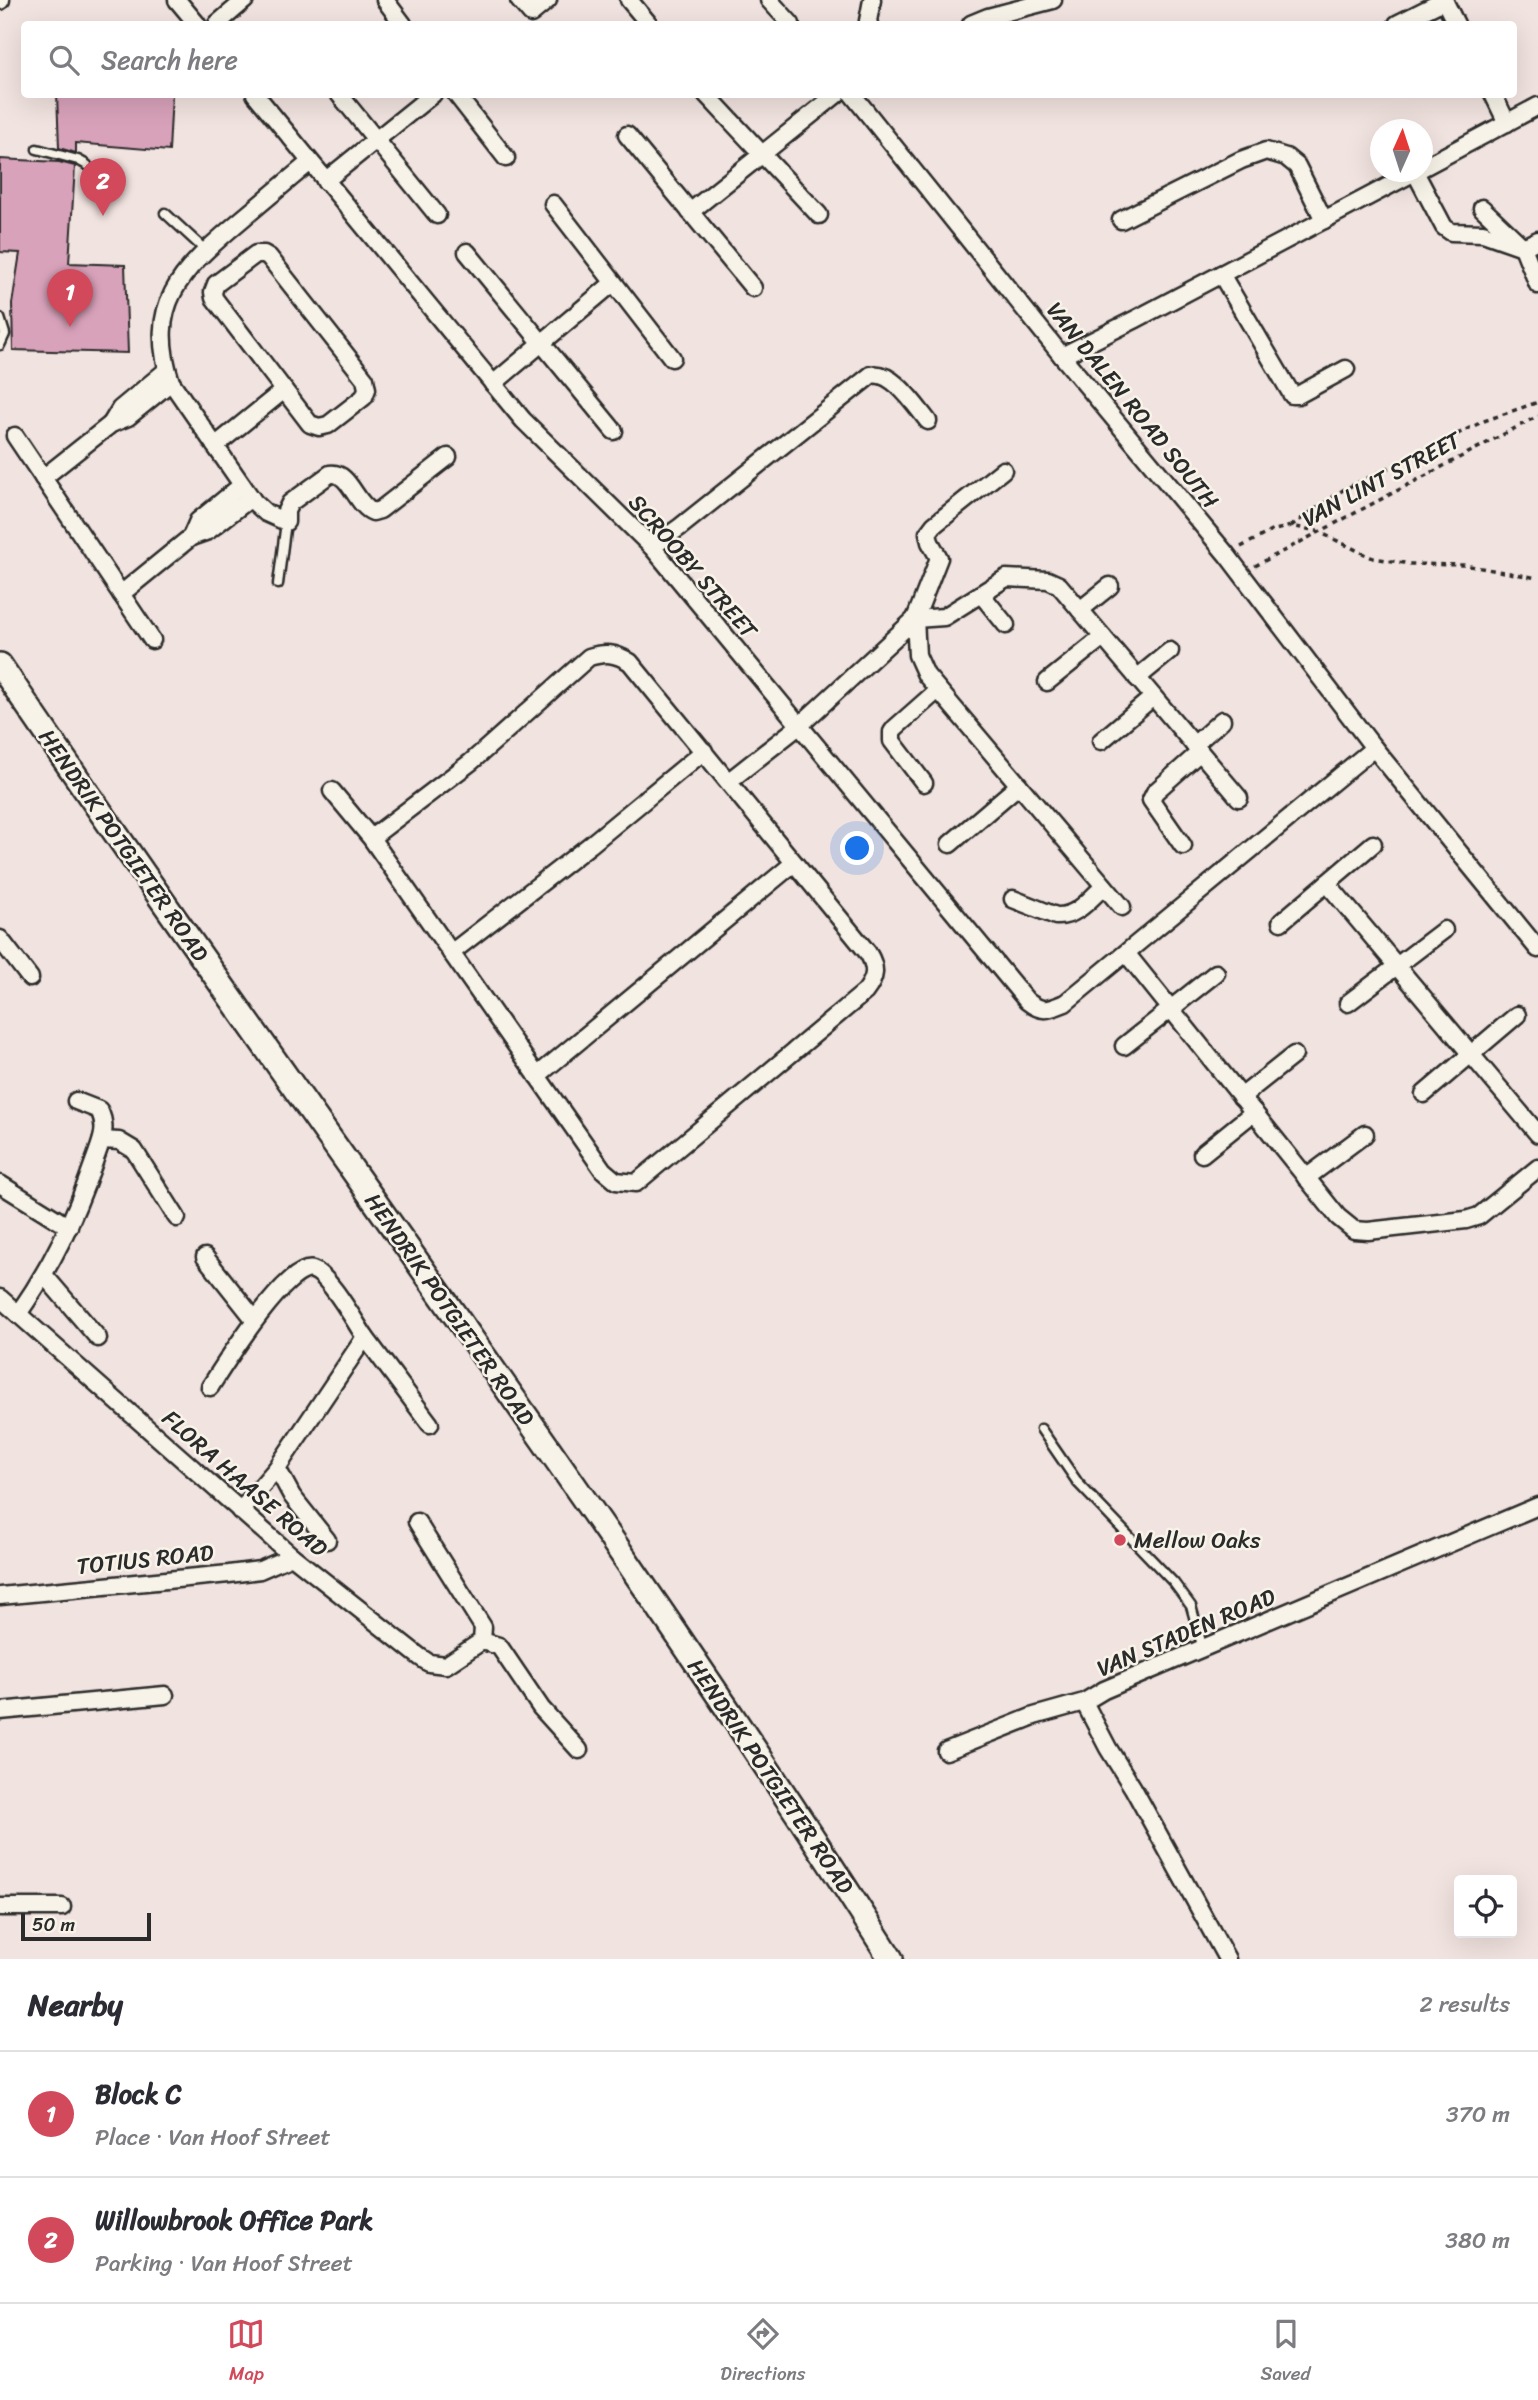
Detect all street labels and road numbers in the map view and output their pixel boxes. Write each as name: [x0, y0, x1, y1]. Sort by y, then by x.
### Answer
street label: VAN DALEN ROAD SOUTH: [1036, 292, 1230, 519]
street label: VAN LINT STREET: [1294, 419, 1470, 539]
street label: SCROOBY STREET: [618, 484, 769, 649]
street label: HENDRIK POTGIETER ROAD: [27, 720, 220, 971]
street label: HENDRIK POTGIETER ROAD: [353, 1184, 546, 1435]
street label: FLORA HAASE ROAD: [152, 1399, 337, 1568]
street label: TOTIUS ROAD: [75, 1532, 216, 1587]
street label: VAN STADEN ROAD: [1090, 1576, 1282, 1689]
street label: HENDRIK POTGIETER ROAD: [676, 1650, 865, 1903]

